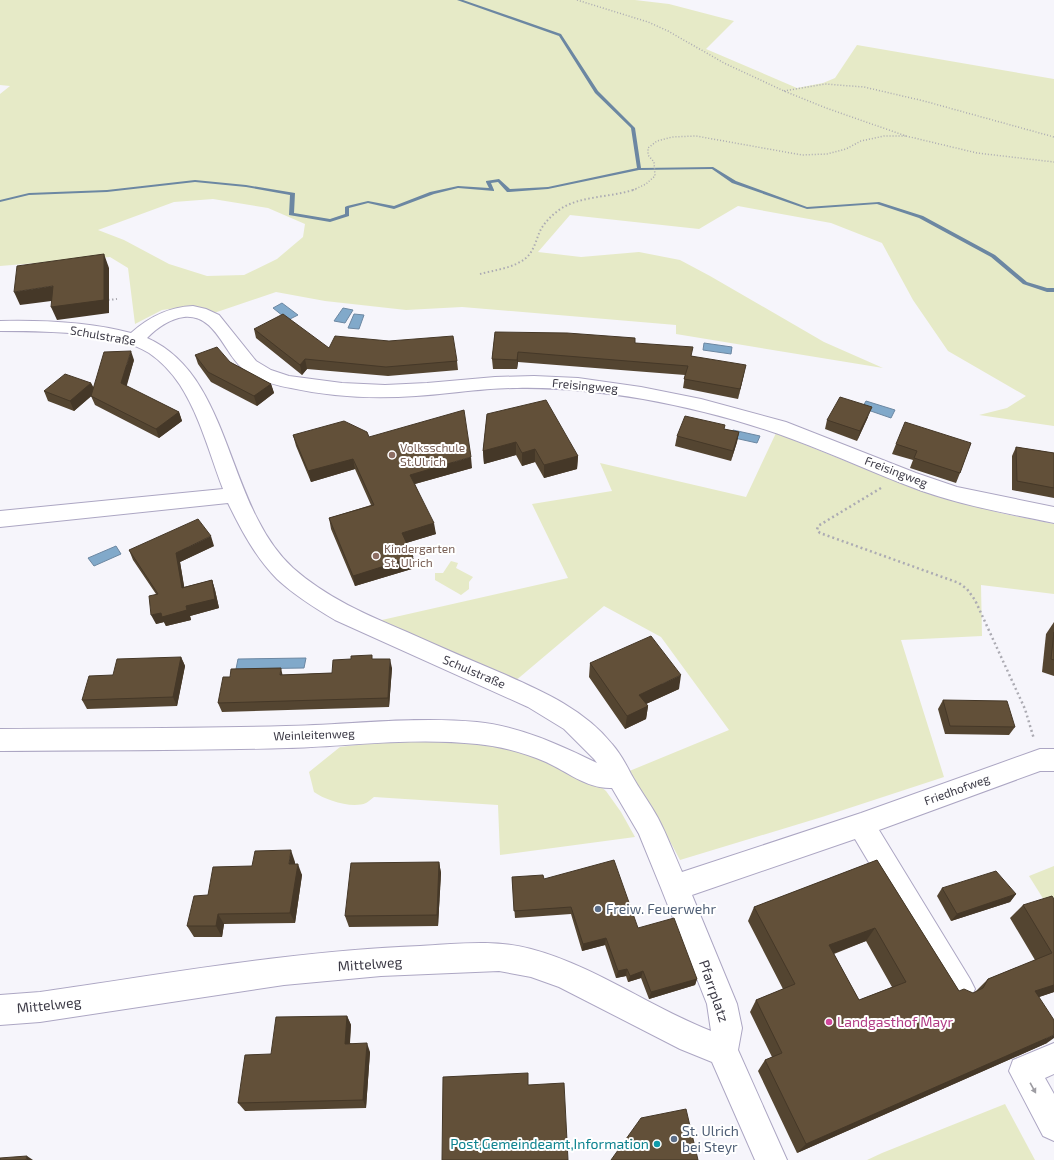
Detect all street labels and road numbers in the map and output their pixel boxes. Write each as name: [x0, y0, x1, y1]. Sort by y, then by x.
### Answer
street label: Schulstraße: [69, 322, 137, 348]
street label: Freisingweg: [552, 375, 619, 395]
street label: Freisingweg: [863, 453, 930, 490]
street label: Schulstraße: [441, 652, 508, 691]
street label: Weinleitenweg: [273, 726, 355, 742]
street label: Friedhofweg: [922, 771, 992, 807]
street label: Mittelweg: [337, 953, 403, 974]
street label: Pfarrplatz: [696, 957, 733, 1024]
street label: Mittelweg: [16, 993, 82, 1016]

